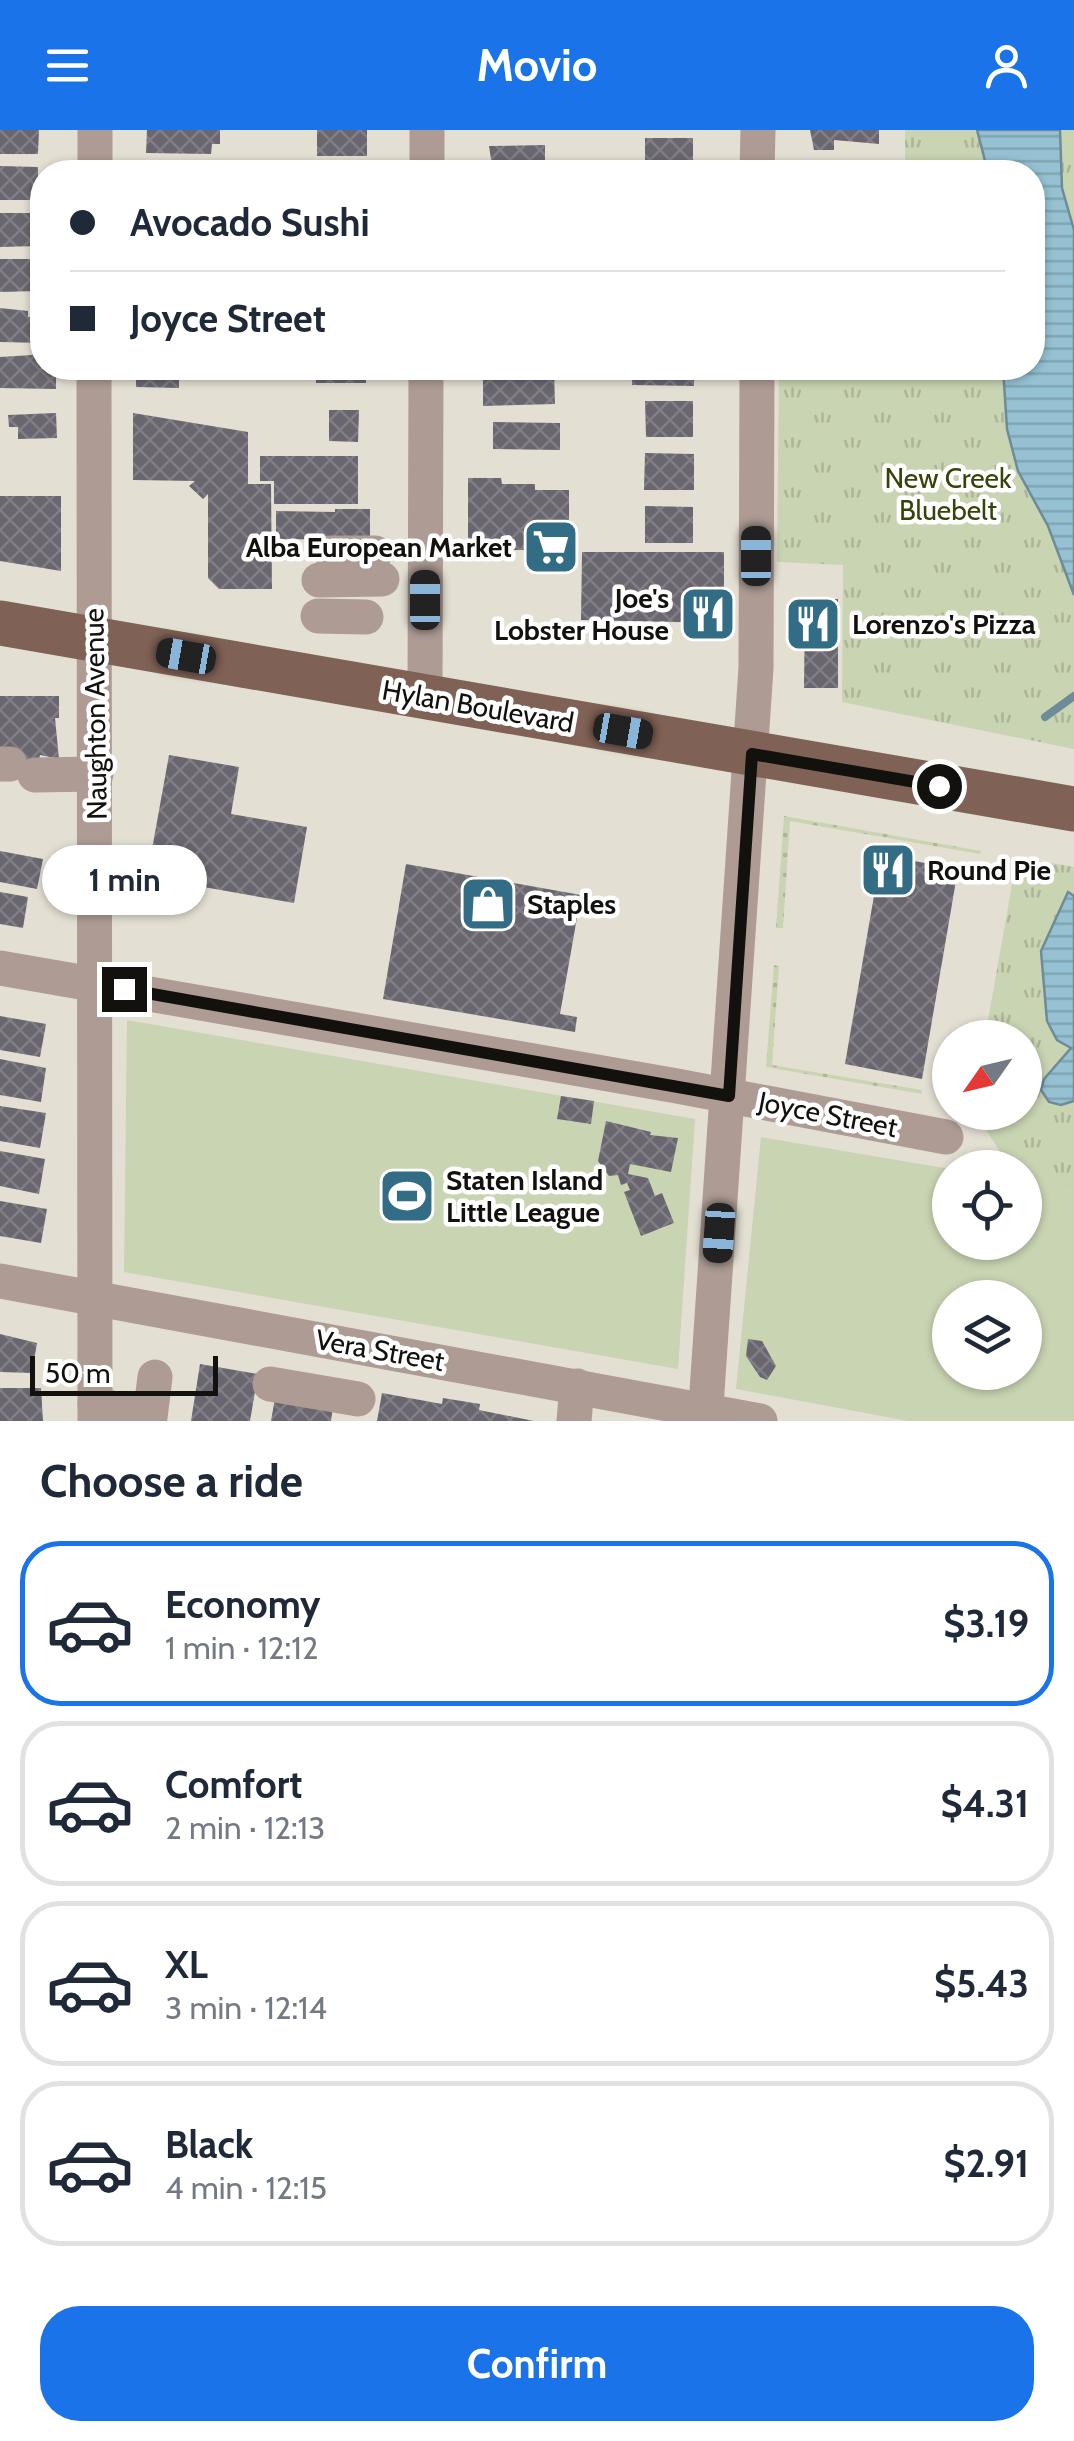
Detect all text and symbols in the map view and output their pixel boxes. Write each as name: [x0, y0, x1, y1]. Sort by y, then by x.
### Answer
icon: menu: [40, 38, 95, 93]
text: Movio: [477, 38, 597, 92]
icon: person: [979, 38, 1034, 93]
text: Avocado Sushi: [130, 199, 370, 246]
text: Joyce Street: [130, 295, 326, 342]
park label: New Creek Bluebelt: [884, 461, 1012, 527]
supermarket icon: Alba European Market: [521, 517, 581, 577]
car: [741, 526, 771, 586]
place label: Alba European Market: [246, 530, 512, 564]
car: [410, 570, 440, 630]
place label: Joe's Lobster House: [494, 581, 669, 647]
restaurant icon: Joe's Lobster House: [678, 584, 738, 644]
restaurant icon: Lorenzo's Pizza: [783, 594, 843, 654]
place label: Lorenzo's Pizza: [852, 607, 1036, 641]
street label: Naughton Avenue: [76, 608, 114, 820]
car: [154, 636, 218, 676]
street label: Hylan Boulevard: [379, 672, 577, 740]
car: [591, 711, 655, 751]
route start: [917, 764, 962, 809]
restaurant icon: Round Pie: [858, 840, 918, 900]
callout: 1 min: [42, 844, 206, 914]
place label: Round Pie: [927, 853, 1051, 887]
text: 1 min: [88, 860, 161, 899]
shop icon: Staples: [458, 874, 518, 934]
place label: Staples: [527, 887, 616, 921]
route end: [102, 967, 147, 1012]
north arrow: [932, 1020, 1042, 1130]
map controls: [932, 1020, 1042, 1390]
street label: Joyce Street: [755, 1084, 900, 1144]
button: locate: [932, 1150, 1042, 1260]
place label: Staten Island Little League: [446, 1163, 603, 1229]
sports icon: Staten Island Little League: [377, 1166, 437, 1226]
car: [702, 1202, 736, 1264]
button: layers: [932, 1280, 1042, 1390]
street label: Vera Street: [313, 1322, 447, 1378]
scale bar: [30, 1351, 218, 1396]
text: 50 m: [45, 1356, 111, 1390]
text: Choose a ride: [40, 1454, 303, 1508]
icon: car: [45, 1579, 135, 1669]
text: Economy: [165, 1581, 320, 1628]
text: $3.19: [943, 1600, 1029, 1647]
text: 1 min · 12:12: [165, 1628, 318, 1667]
icon: car: [45, 1759, 135, 1849]
text: Comfort: [165, 1761, 302, 1808]
text: $4.31: [940, 1780, 1029, 1827]
text: 2 min · 12:13: [165, 1808, 325, 1847]
icon: car: [45, 1939, 135, 2029]
text: XL: [165, 1941, 208, 1988]
text: $5.43: [934, 1960, 1029, 2007]
text: 3 min · 12:14: [165, 1988, 327, 2027]
icon: car: [45, 2119, 135, 2209]
text: Black: [165, 2121, 253, 2168]
text: $2.91: [944, 2140, 1029, 2187]
text: 4 min · 12:15: [165, 2168, 327, 2207]
button: Confirm: [40, 2306, 1034, 2421]

